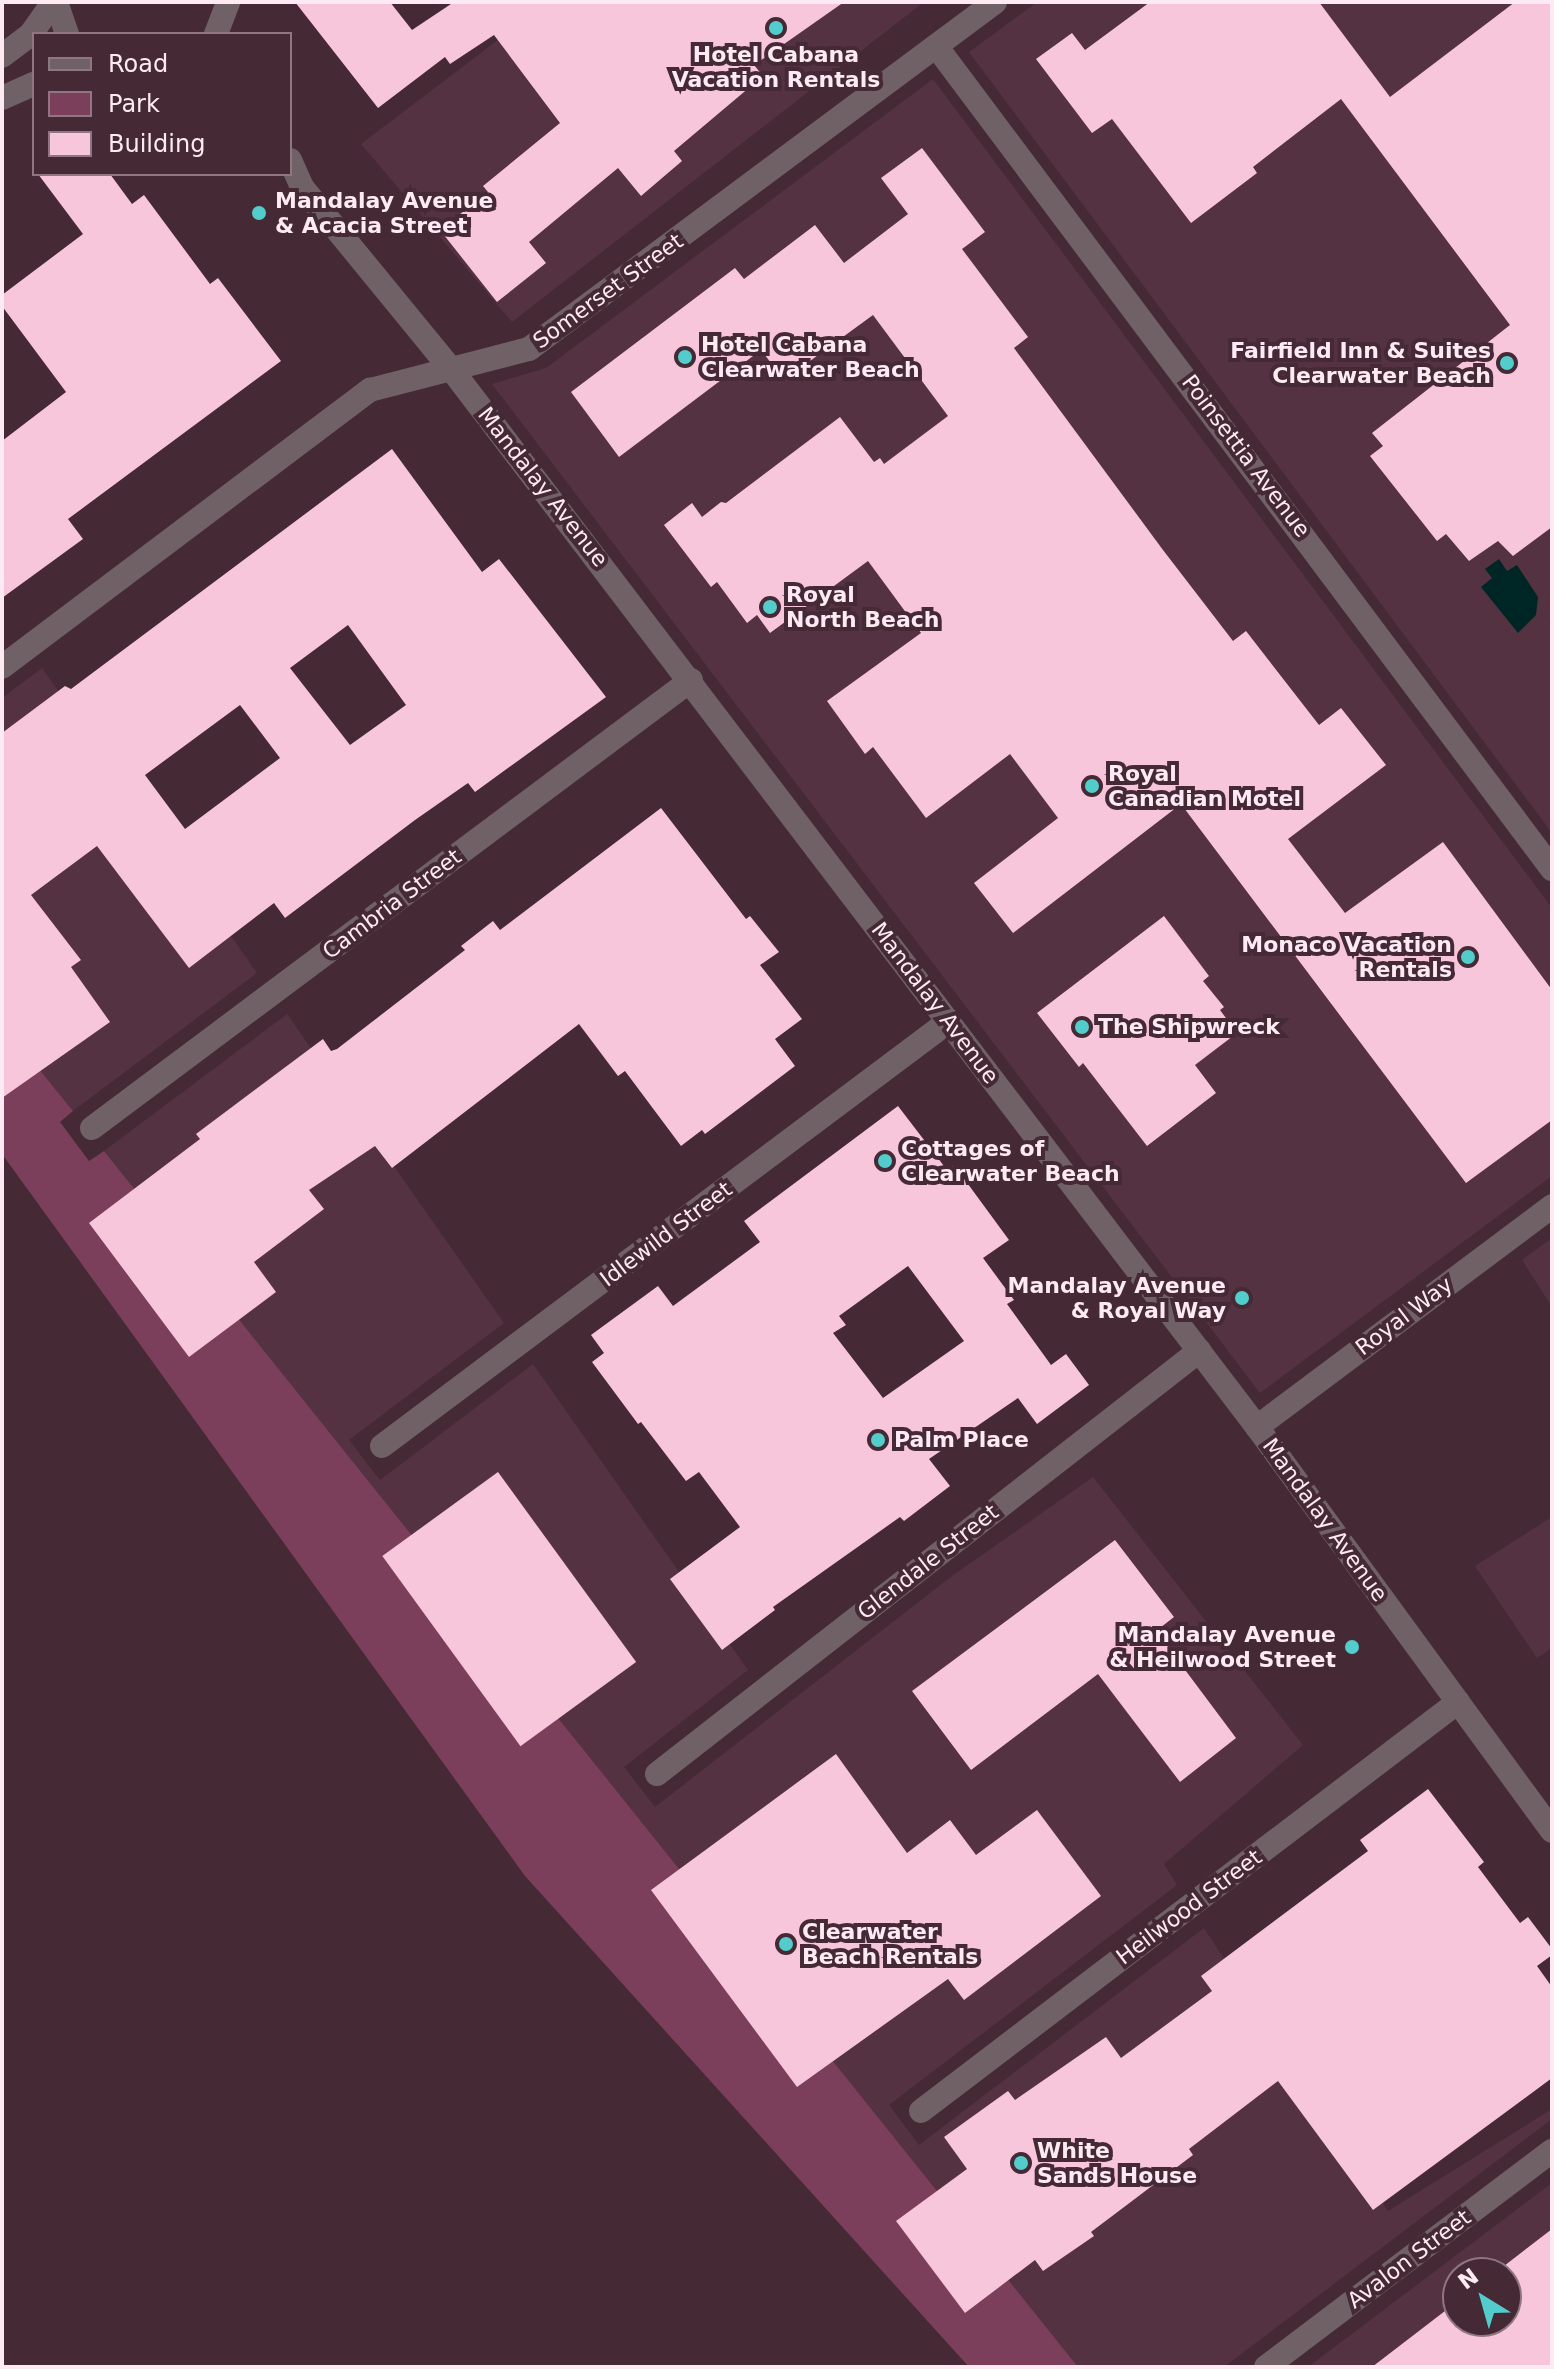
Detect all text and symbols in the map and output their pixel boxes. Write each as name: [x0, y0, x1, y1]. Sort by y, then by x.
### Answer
marker: Hotel Cabana Vacation Rentals: [767, 19, 785, 37]
legend: [32, 32, 292, 176]
place label: Hotel Cabana Vacation Rentals: [672, 41, 880, 92]
text: Road: [108, 50, 168, 78]
text: Park: [108, 90, 160, 118]
text: Building: [108, 130, 205, 158]
place label: Mandalay Avenue & Acacia Street: [275, 187, 493, 238]
marker: Mandalay Avenue & Acacia Street: [250, 204, 268, 222]
street label: Somerset Street: [528, 228, 688, 354]
place label: Hotel Cabana Clearwater Beach: [701, 331, 920, 382]
place label: Fairfield Inn & Suites Clearwater Beach: [1230, 337, 1491, 388]
marker: Hotel Cabana Clearwater Beach: [676, 348, 694, 366]
marker: Fairfield Inn & Suites Clearwater Beach: [1498, 354, 1516, 372]
street label: Poinsettia Avenue: [1176, 370, 1316, 542]
street label: Mandalay Avenue: [473, 402, 613, 572]
place label: Royal North Beach: [786, 581, 939, 632]
marker: Royal North Beach: [761, 598, 779, 616]
place label: Royal Canadian Motel: [1108, 760, 1301, 812]
marker: Royal Canadian Motel: [1083, 777, 1101, 795]
street label: Cambria Street: [317, 843, 467, 965]
street label: Mandalay Avenue: [866, 917, 1004, 1089]
place label: Monaco Vacation Rentals: [1241, 931, 1452, 982]
marker: Monaco Vacation Rentals: [1459, 948, 1477, 966]
place label: The Shipwreck: [1098, 1014, 1280, 1040]
marker: The Shipwreck: [1073, 1018, 1091, 1036]
place label: Cottages of Clearwater Beach: [901, 1135, 1120, 1186]
marker: Cottages of Clearwater Beach: [876, 1152, 894, 1170]
street label: Idlewild Street: [595, 1176, 737, 1292]
street label: Royal Way: [1350, 1271, 1458, 1361]
place label: Mandalay Avenue & Royal Way: [1008, 1272, 1226, 1324]
marker: Mandalay Avenue & Royal Way: [1233, 1289, 1251, 1307]
place label: Palm Place: [894, 1427, 1029, 1453]
marker: Palm Place: [869, 1431, 887, 1449]
street label: Mandalay Avenue: [1257, 1433, 1393, 1607]
street label: Glendale Street: [852, 1499, 1004, 1625]
place label: Mandalay Avenue & Heilwood Street: [1109, 1621, 1336, 1672]
marker: Mandalay Avenue & Heilwood Street: [1343, 1638, 1361, 1656]
street label: Heilwood Street: [1111, 1844, 1267, 1970]
place label: Clearwater Beach Rentals: [802, 1918, 978, 1970]
marker: Clearwater Beach Rentals: [777, 1935, 795, 1953]
place label: White Sands House: [1037, 2137, 1197, 2188]
marker: White Sands House: [1012, 2154, 1030, 2172]
street label: Avalon Street: [1342, 2204, 1476, 2314]
north arrow: [1442, 2257, 1522, 2337]
text: N: [1454, 2264, 1483, 2295]

